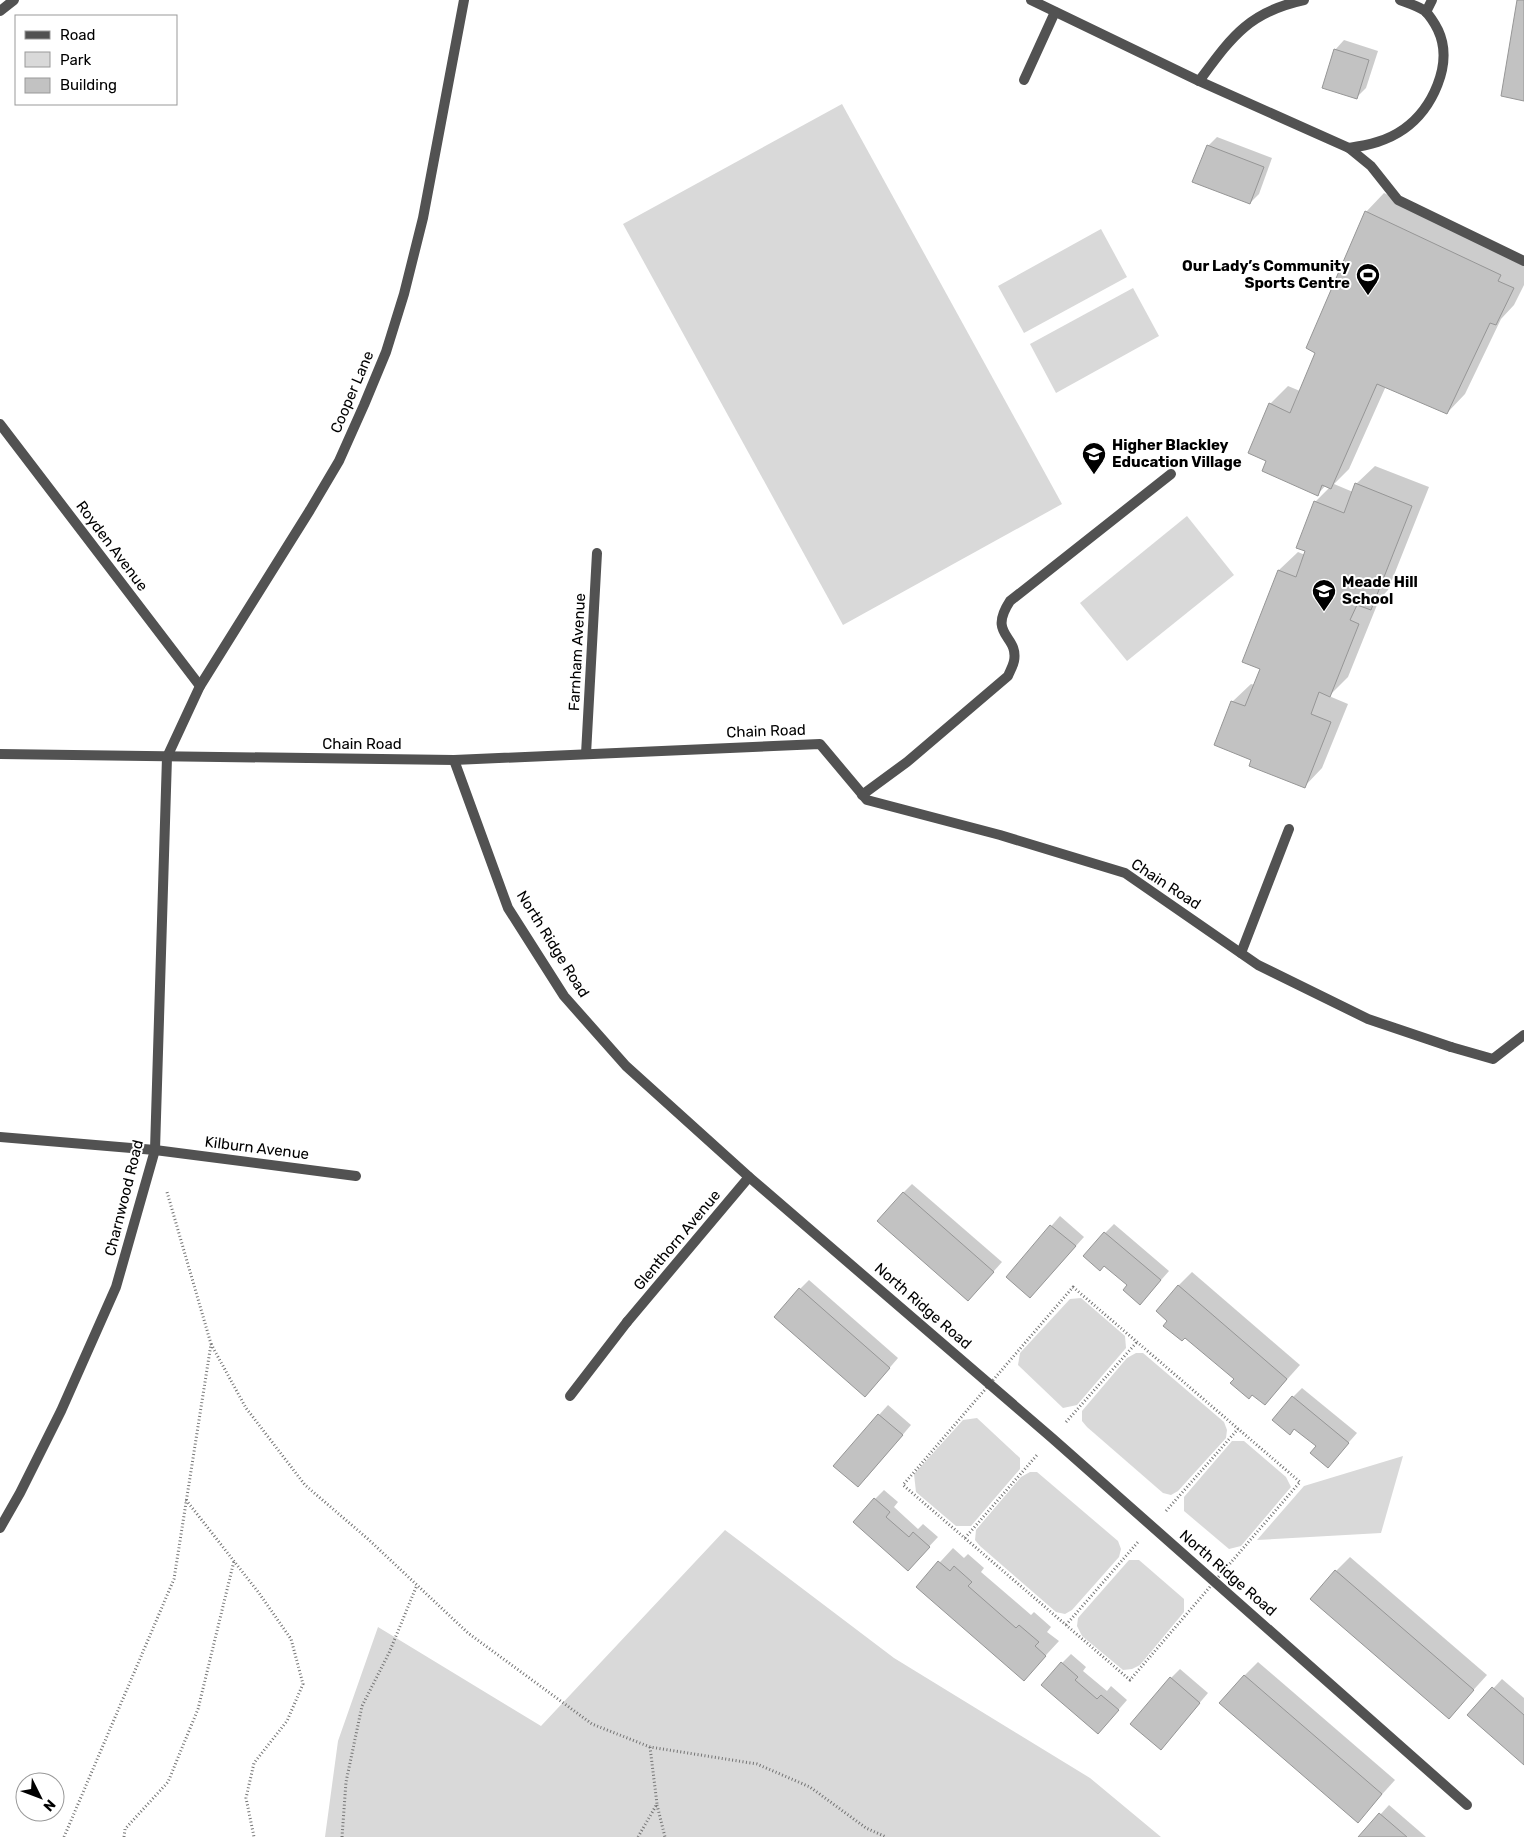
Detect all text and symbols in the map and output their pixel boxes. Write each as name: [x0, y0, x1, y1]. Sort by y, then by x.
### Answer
legend: [15, 15, 178, 105]
text: Road: [60, 26, 96, 44]
text: Park: [60, 51, 91, 69]
text: Building: [60, 76, 117, 94]
place label: Our Lady’s Community Sports Centre: [1182, 257, 1350, 292]
sports icon: Our Lady’s Community Sports Centre: [1355, 262, 1381, 296]
street label: Cooper Lane: [327, 348, 377, 436]
place label: Higher Blackley Education Village: [1112, 436, 1242, 471]
school or university icon: Higher Blackley Education Village: [1081, 441, 1107, 475]
street label: Royden Avenue: [72, 497, 152, 595]
place label: Meade Hill School: [1342, 573, 1418, 608]
school or university icon: Meade Hill School: [1311, 578, 1337, 612]
street label: Farnham Avenue: [565, 593, 589, 711]
street label: Chain Road: [726, 721, 806, 741]
street label: Chain Road: [322, 735, 402, 753]
street label: Chain Road: [1128, 855, 1204, 913]
street label: North Ridge Road: [513, 887, 593, 1001]
street label: Kilburn Avenue: [204, 1133, 310, 1163]
street label: Charnwood Road: [101, 1138, 147, 1258]
street label: Glenthorn Avenue: [630, 1186, 724, 1294]
street label: North Ridge Road: [871, 1259, 975, 1353]
street label: North Ridge Road: [1176, 1526, 1280, 1620]
north arrow: [15, 1772, 65, 1822]
text: N: [40, 1796, 59, 1815]

